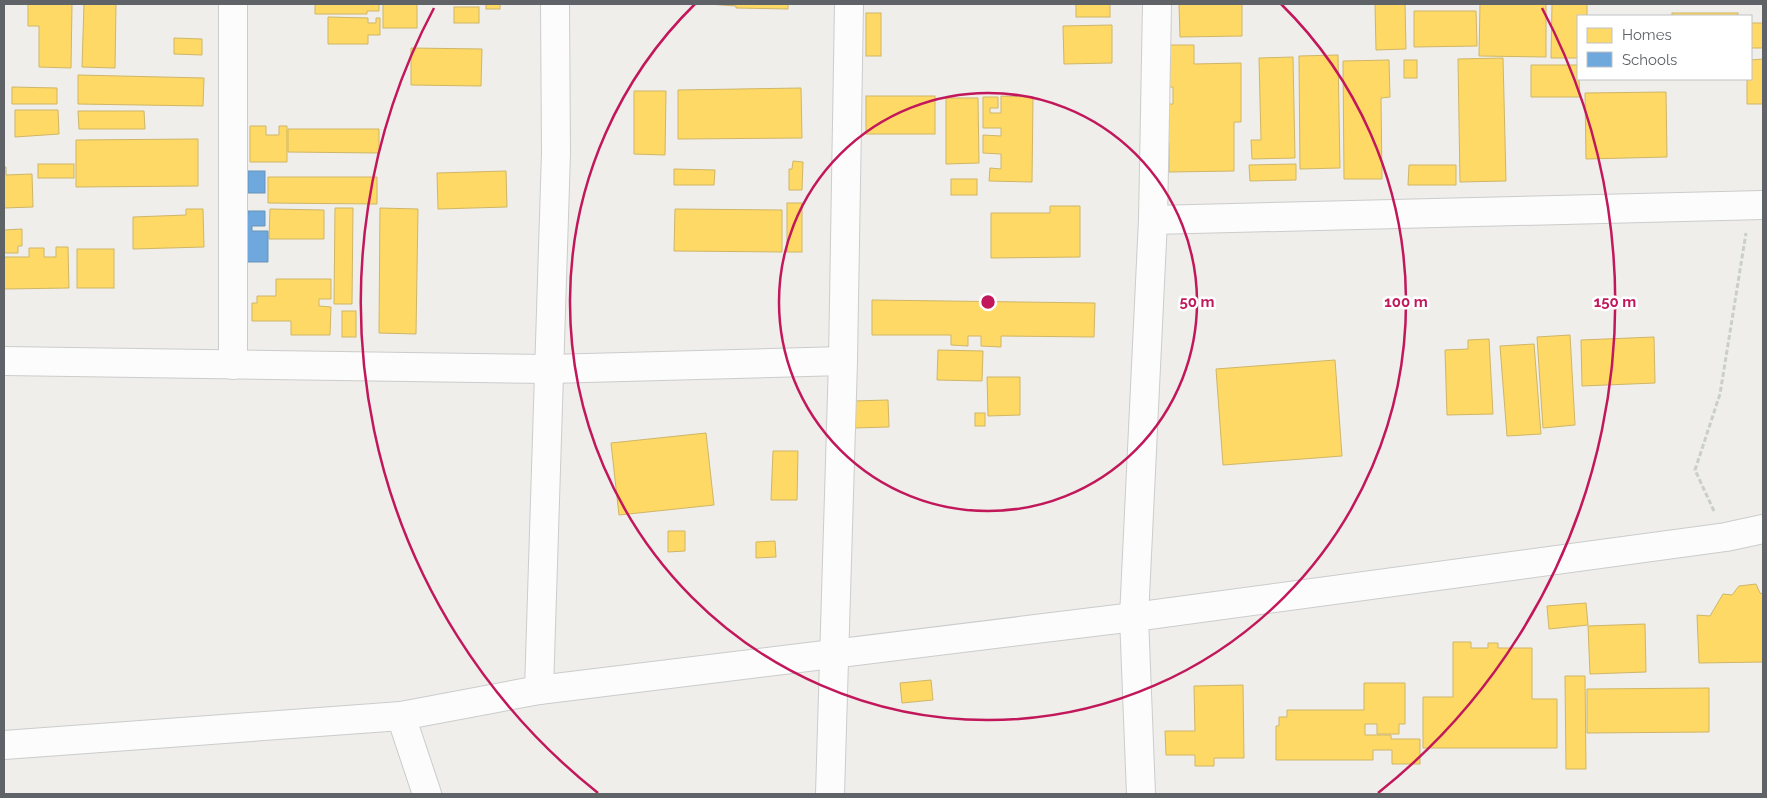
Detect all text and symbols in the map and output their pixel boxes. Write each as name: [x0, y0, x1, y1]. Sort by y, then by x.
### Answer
legend: [1577, 15, 1752, 80]
text: Homes: [1622, 26, 1672, 44]
text: Schools: [1622, 51, 1677, 69]
centre of rings: [979, 293, 997, 311]
text: 50 m: [1179, 293, 1215, 311]
text: 100 m: [1384, 293, 1428, 311]
text: 150 m: [1594, 293, 1636, 311]

